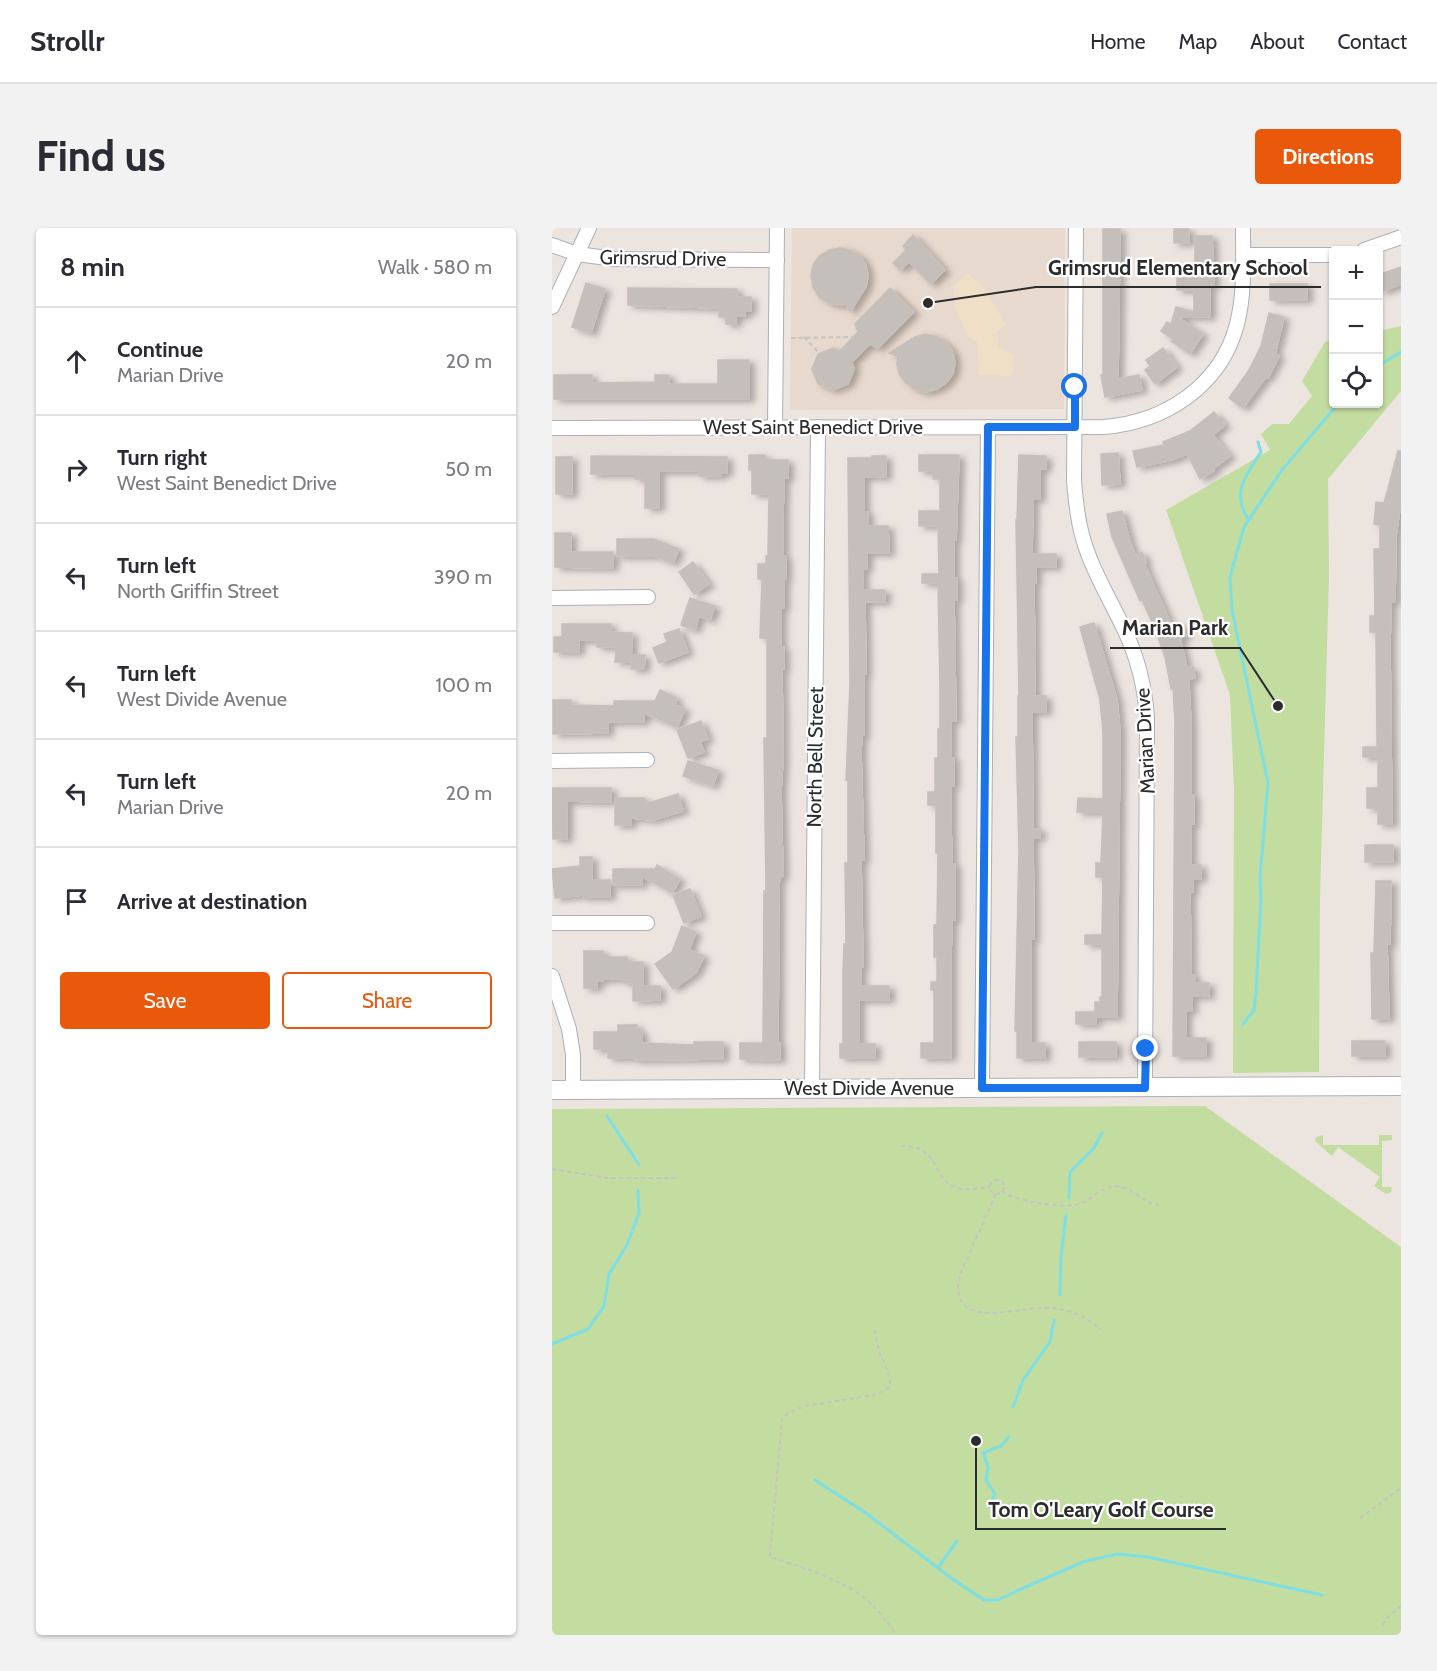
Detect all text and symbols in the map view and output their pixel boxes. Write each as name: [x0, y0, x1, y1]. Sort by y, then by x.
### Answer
text: Strollr: [30, 24, 104, 58]
text: Home: [1090, 29, 1146, 54]
text: Map: [1179, 29, 1217, 54]
text: About: [1250, 29, 1304, 54]
text: Contact: [1337, 29, 1407, 54]
button: Directions: [1255, 129, 1401, 184]
text: Find us: [36, 130, 165, 182]
street label: Grimsrud Drive: [599, 245, 727, 271]
map controls: [1329, 246, 1383, 408]
button: +: [1329, 246, 1383, 300]
callout: Grimsrud Elementary School: [1036, 248, 1321, 287]
text: 8 min: [60, 251, 125, 283]
text: Walk · 580 m: [378, 255, 492, 279]
text: Grimsrud Elementary School: [1048, 255, 1309, 280]
button: −: [1329, 300, 1383, 354]
text: Continue: [117, 336, 203, 363]
icon: ahead: [60, 345, 93, 378]
text: 20 m: [446, 349, 492, 373]
button: locate: [1329, 354, 1383, 408]
text: Marian Drive: [117, 363, 223, 387]
route start: [1061, 373, 1087, 399]
street label: West Saint Benedict Drive: [703, 415, 923, 439]
text: Turn right: [117, 444, 207, 471]
icon: right: [60, 453, 93, 486]
text: 50 m: [445, 457, 492, 481]
text: West Saint Benedict Drive: [117, 471, 337, 495]
text: Turn left: [117, 552, 196, 579]
icon: left: [60, 561, 93, 594]
text: 390 m: [434, 565, 492, 589]
text: North Griffin Street: [117, 579, 279, 603]
callout: Marian Park: [1110, 609, 1240, 648]
text: Marian Park: [1122, 615, 1229, 640]
text: Turn left: [117, 660, 196, 687]
icon: left: [60, 669, 93, 702]
text: 100 m: [436, 673, 492, 697]
street label: North Bell Street: [802, 686, 828, 828]
text: West Divide Avenue: [117, 687, 287, 711]
street label: Marian Drive: [1130, 687, 1160, 795]
text: Turn left: [117, 768, 196, 795]
icon: left: [60, 777, 93, 810]
text: 20 m: [446, 781, 492, 805]
text: Marian Drive: [117, 795, 223, 819]
icon: arrive: [60, 885, 93, 918]
text: Arrive at destination: [117, 888, 307, 915]
button: Save: [60, 972, 270, 1029]
button: Share: [282, 972, 492, 1029]
route end: [1132, 1035, 1158, 1061]
street label: West Divide Avenue: [784, 1076, 954, 1100]
callout: Tom O'Leary Golf Course: [976, 1490, 1226, 1529]
text: Tom O'Leary Golf Course: [988, 1497, 1214, 1522]

